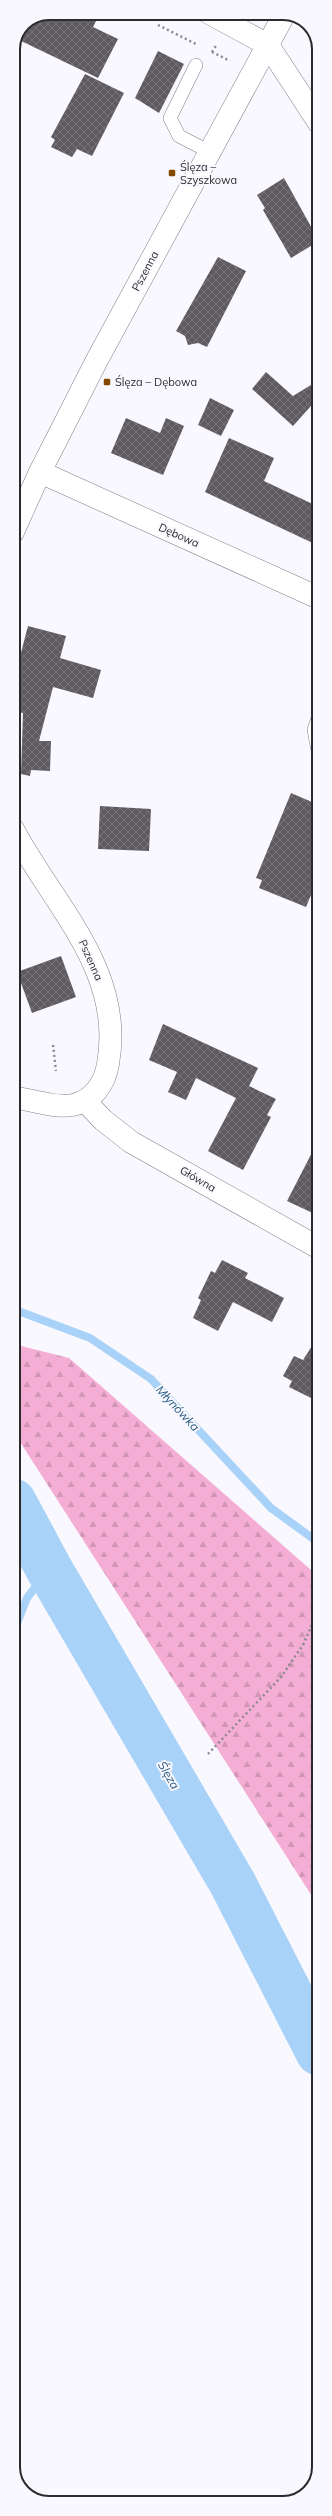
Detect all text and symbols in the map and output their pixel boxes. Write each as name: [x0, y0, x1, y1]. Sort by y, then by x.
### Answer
place label: Ślęza – Szyszkowa: [180, 160, 237, 187]
marker: Ślęza – Szyszkowa: [167, 168, 177, 178]
street label: Pszenna: [129, 249, 161, 293]
place label: Ślęza – Dębowa: [115, 375, 197, 389]
marker: Ślęza – Dębowa: [102, 377, 112, 387]
street label: Dębowa: [156, 520, 202, 550]
street label: Pszenna: [76, 937, 106, 983]
street label: Główna: [177, 1163, 219, 1195]
water label: Młynówka: [153, 1382, 203, 1434]
water label: Ślęza: [155, 1758, 183, 1792]

